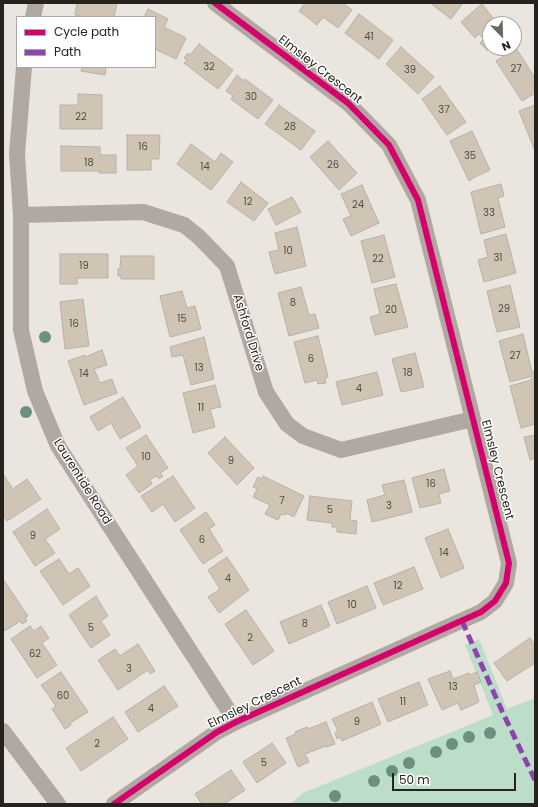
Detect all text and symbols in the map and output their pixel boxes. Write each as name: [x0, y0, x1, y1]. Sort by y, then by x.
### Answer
legend: [16, 16, 156, 68]
north arrow: [482, 16, 522, 56]
text: Cycle path: [54, 23, 119, 40]
house number: 41: [364, 31, 374, 43]
street label: Elmsley Crescent: [275, 33, 365, 107]
text: N: [499, 37, 513, 55]
text: Path: [54, 43, 81, 60]
house number: 32: [203, 61, 215, 73]
house number: 27: [510, 63, 522, 75]
house number: 39: [404, 64, 416, 76]
house number: 30: [245, 91, 257, 103]
house number: 37: [438, 104, 450, 116]
house number: 22: [75, 111, 87, 123]
house number: 28: [284, 121, 296, 133]
house number: 16: [138, 141, 148, 153]
house number: 35: [464, 150, 476, 162]
house number: 18: [84, 157, 94, 169]
house number: 26: [327, 159, 339, 171]
house number: 14: [200, 161, 210, 173]
house number: 12: [244, 196, 252, 208]
house number: 24: [352, 199, 364, 211]
house number: 33: [483, 207, 495, 219]
house number: 10: [283, 245, 293, 257]
house number: 31: [493, 252, 503, 264]
house number: 22: [372, 253, 384, 265]
house number: 19: [79, 260, 89, 272]
street label: Ashford Drive: [229, 293, 267, 373]
house number: 8: [290, 297, 296, 309]
house number: 29: [498, 303, 510, 315]
house number: 20: [385, 304, 397, 316]
house number: 15: [177, 313, 187, 325]
house number: 16: [69, 318, 79, 330]
house number: 27: [509, 350, 521, 362]
house number: 6: [308, 353, 314, 365]
house number: 13: [194, 362, 204, 374]
house number: 18: [403, 367, 413, 379]
house number: 14: [79, 368, 89, 380]
house number: 4: [356, 383, 362, 395]
house number: 11: [198, 402, 204, 414]
street label: Elmsley Crescent: [478, 419, 516, 521]
street label: Laurentide Road: [50, 437, 114, 527]
house number: 10: [141, 451, 151, 463]
house number: 9: [228, 455, 234, 467]
house number: 16: [426, 478, 436, 490]
house number: 7: [279, 495, 285, 507]
house number: 3: [386, 500, 392, 512]
house number: 5: [327, 504, 333, 516]
house number: 9: [30, 530, 36, 542]
house number: 6: [199, 534, 205, 546]
house number: 14: [439, 547, 449, 559]
house number: 4: [225, 573, 231, 585]
house number: 12: [394, 580, 402, 592]
house number: 10: [347, 599, 357, 611]
house number: 8: [302, 618, 308, 630]
house number: 5: [88, 622, 94, 634]
house number: 2: [247, 632, 253, 644]
house number: 62: [29, 648, 41, 660]
house number: 3: [126, 663, 132, 675]
street label: Elmsley Crescent: [206, 674, 304, 732]
house number: 13: [448, 681, 458, 693]
house number: 60: [57, 690, 69, 702]
house number: 11: [400, 696, 406, 708]
house number: 4: [148, 703, 154, 715]
house number: 9: [354, 716, 360, 728]
house number: 2: [94, 738, 100, 750]
house number: 5: [261, 757, 267, 769]
scale bar: [394, 765, 518, 791]
text: 50 m: [399, 771, 430, 788]

